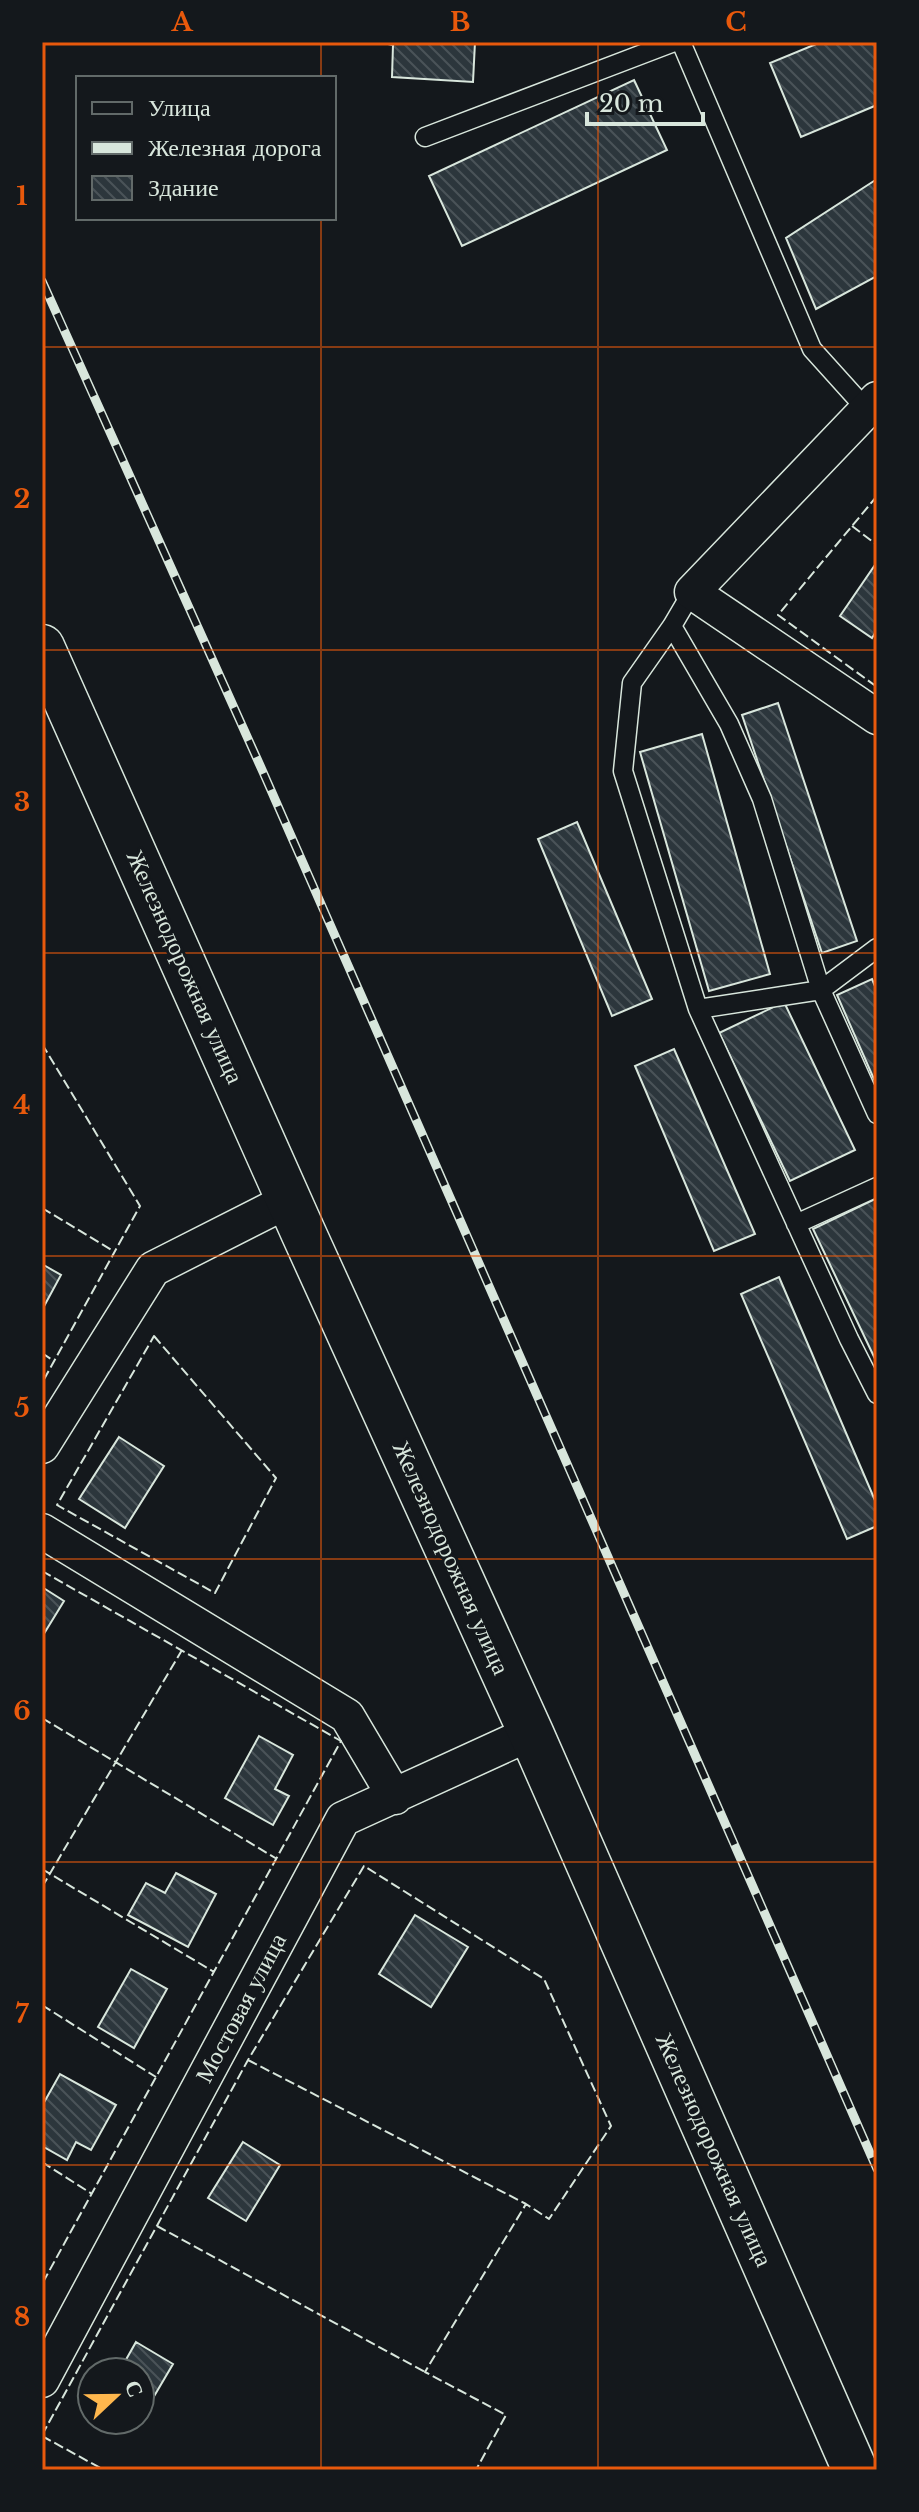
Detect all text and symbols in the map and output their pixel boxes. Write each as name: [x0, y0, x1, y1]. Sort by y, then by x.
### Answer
text: A: [170, 6, 193, 38]
text: B: [450, 6, 470, 38]
text: C: [725, 6, 747, 38]
legend: [76, 76, 336, 220]
scale bar: [587, 76, 703, 126]
text: 20 m: [599, 89, 664, 118]
text: Улица: [148, 93, 211, 122]
text: Железная дорога: [148, 133, 322, 162]
text: Здание: [148, 173, 219, 202]
text: 1: [16, 180, 28, 212]
text: 2: [14, 483, 30, 515]
text: 3: [14, 786, 30, 818]
street label: Железнодорожная улица: [121, 846, 250, 1088]
text: 4: [13, 1089, 31, 1121]
text: 5: [14, 1392, 30, 1424]
street label: Железнодорожная улица: [387, 1437, 516, 1679]
text: 6: [13, 1695, 31, 1727]
street label: Мостовая улица: [189, 1928, 292, 2087]
text: 7: [15, 1998, 29, 2030]
street label: Железнодорожная улица: [650, 2029, 779, 2271]
text: 8: [14, 2301, 30, 2333]
north arrow: [76, 2356, 156, 2436]
text: С: [119, 2376, 150, 2401]

